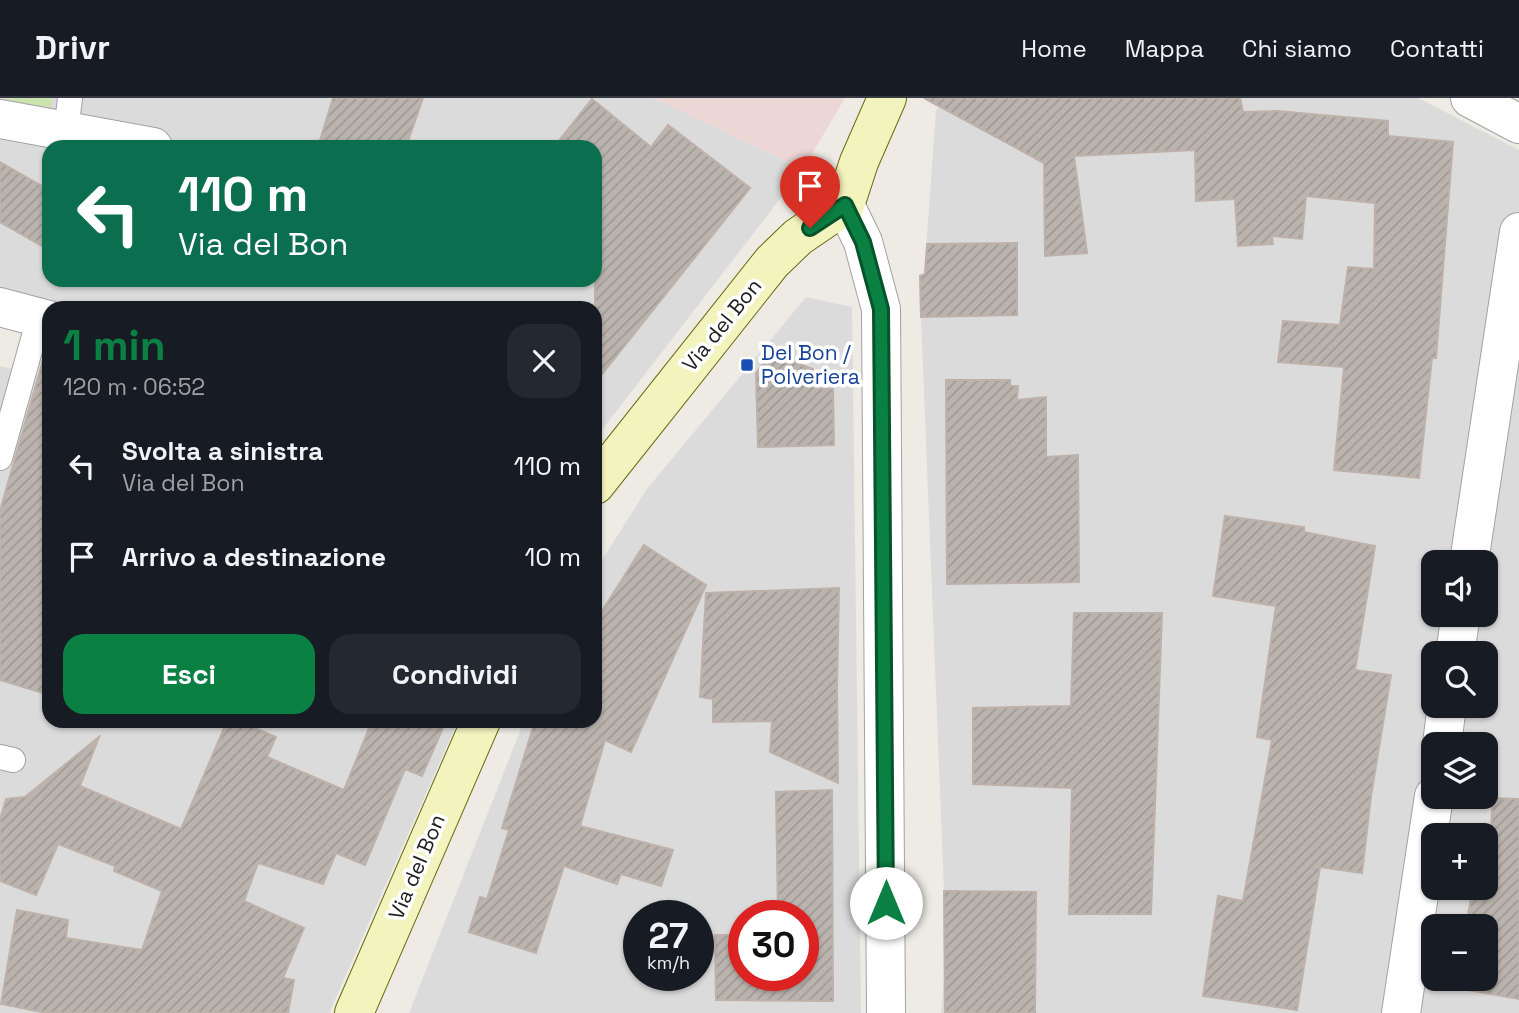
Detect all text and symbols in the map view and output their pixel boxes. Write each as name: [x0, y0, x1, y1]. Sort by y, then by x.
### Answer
text: Drivr: [35, 27, 110, 69]
text: Home: [1021, 33, 1087, 64]
text: Mappa: [1125, 33, 1204, 64]
text: Chi siamo: [1242, 33, 1352, 64]
text: Contatti: [1390, 33, 1484, 64]
pin: [780, 156, 840, 228]
text: 110 m: [178, 163, 308, 225]
icon: arrive: [791, 167, 829, 205]
icon: left: [63, 168, 154, 259]
text: Via del Bon: [178, 224, 348, 264]
street label: Via del Bon: [676, 273, 767, 377]
text: 1 min: [63, 319, 166, 372]
button: close: [507, 324, 581, 398]
place label: Del Bon / Polveriera: [761, 339, 860, 390]
marker: Del Bon / Polveriera: [739, 357, 755, 373]
text: 120 m · 06:52: [63, 372, 205, 402]
text: Svolta a sinistra: [122, 434, 323, 468]
icon: left: [63, 447, 101, 485]
text: 110 m: [514, 449, 581, 483]
text: Via del Bon: [122, 468, 245, 498]
icon: arrive: [63, 538, 101, 576]
text: Arrivo a destinazione: [122, 540, 386, 574]
text: 10 m: [524, 540, 581, 574]
map controls: [1421, 550, 1498, 991]
button: sound: [1421, 550, 1498, 627]
button: Esci: [63, 634, 315, 714]
button: Condividi: [329, 634, 581, 714]
button: search: [1421, 641, 1498, 718]
button: layers: [1421, 732, 1498, 809]
street label: Via del Bon: [382, 810, 451, 924]
button: +: [1421, 823, 1498, 900]
position arrow: [849, 866, 923, 940]
speed limit sign: 30: [728, 900, 819, 991]
text: 27: [649, 914, 688, 958]
button: −: [1421, 914, 1498, 991]
text: km/h: [647, 951, 690, 974]

